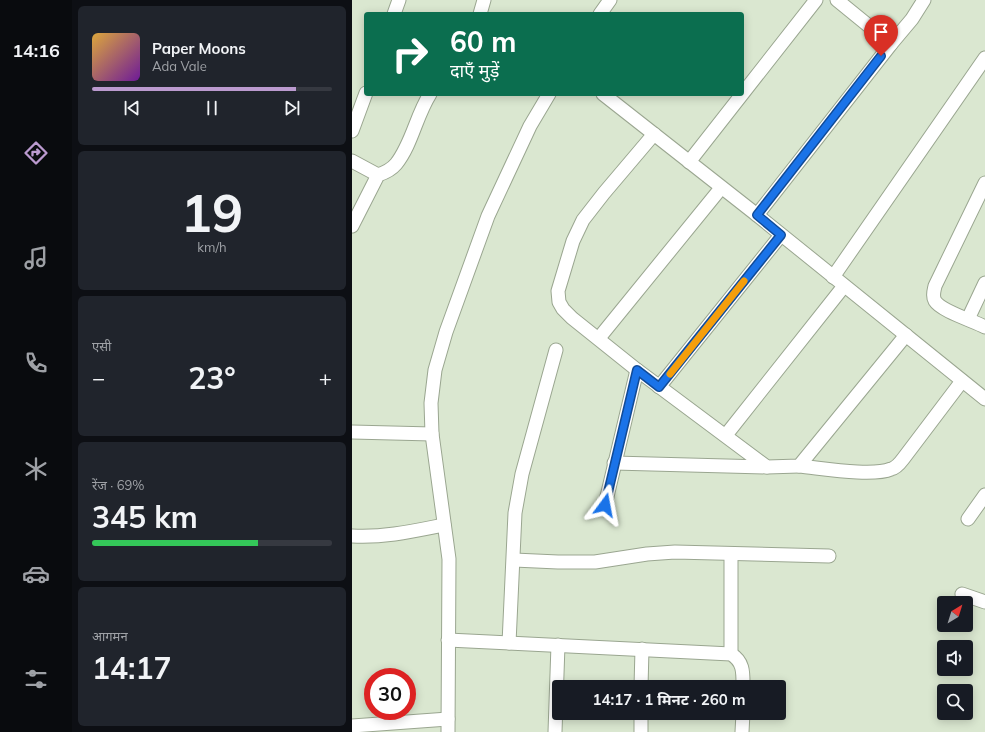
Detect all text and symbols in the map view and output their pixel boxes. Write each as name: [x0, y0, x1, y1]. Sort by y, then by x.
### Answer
pin: [864, 15, 898, 56]
icon: arrive: [870, 21, 892, 43]
text: 60 m: [450, 24, 516, 59]
icon: right: [384, 28, 436, 80]
text: 14:16: [12, 39, 60, 62]
text: Paper Moons: [152, 39, 246, 58]
text: Ada Vale: [152, 58, 207, 74]
text: दाएँ मुड़ें: [450, 59, 499, 82]
icon: previous: [121, 97, 143, 119]
icon: pause: [201, 97, 223, 119]
icon: next: [281, 97, 303, 119]
icon: directions: [22, 139, 50, 167]
text: 19: [181, 180, 243, 245]
text: km/h: [197, 239, 227, 255]
icon: music: [22, 244, 50, 272]
text: एसी: [92, 338, 111, 354]
icon: phone: [22, 349, 50, 377]
text: 23°: [188, 359, 236, 397]
text: −: [92, 364, 105, 392]
text: +: [319, 364, 332, 392]
icon: climate: [22, 455, 50, 483]
text: रेंज · 69%: [92, 477, 145, 493]
position arrow: [584, 484, 626, 526]
text: 345 km: [92, 498, 198, 536]
icon: car: [22, 560, 50, 588]
north arrow: [937, 596, 973, 632]
map controls: [937, 596, 973, 720]
text: आगमन: [92, 628, 128, 644]
button: sound: [937, 640, 973, 676]
text: 14:17: [92, 649, 171, 687]
icon: filters: [22, 665, 50, 693]
speed limit sign: 30: [364, 668, 416, 720]
button: search: [937, 684, 973, 720]
text: 14:17 · 1 मिनट · 260 m: [593, 690, 745, 709]

